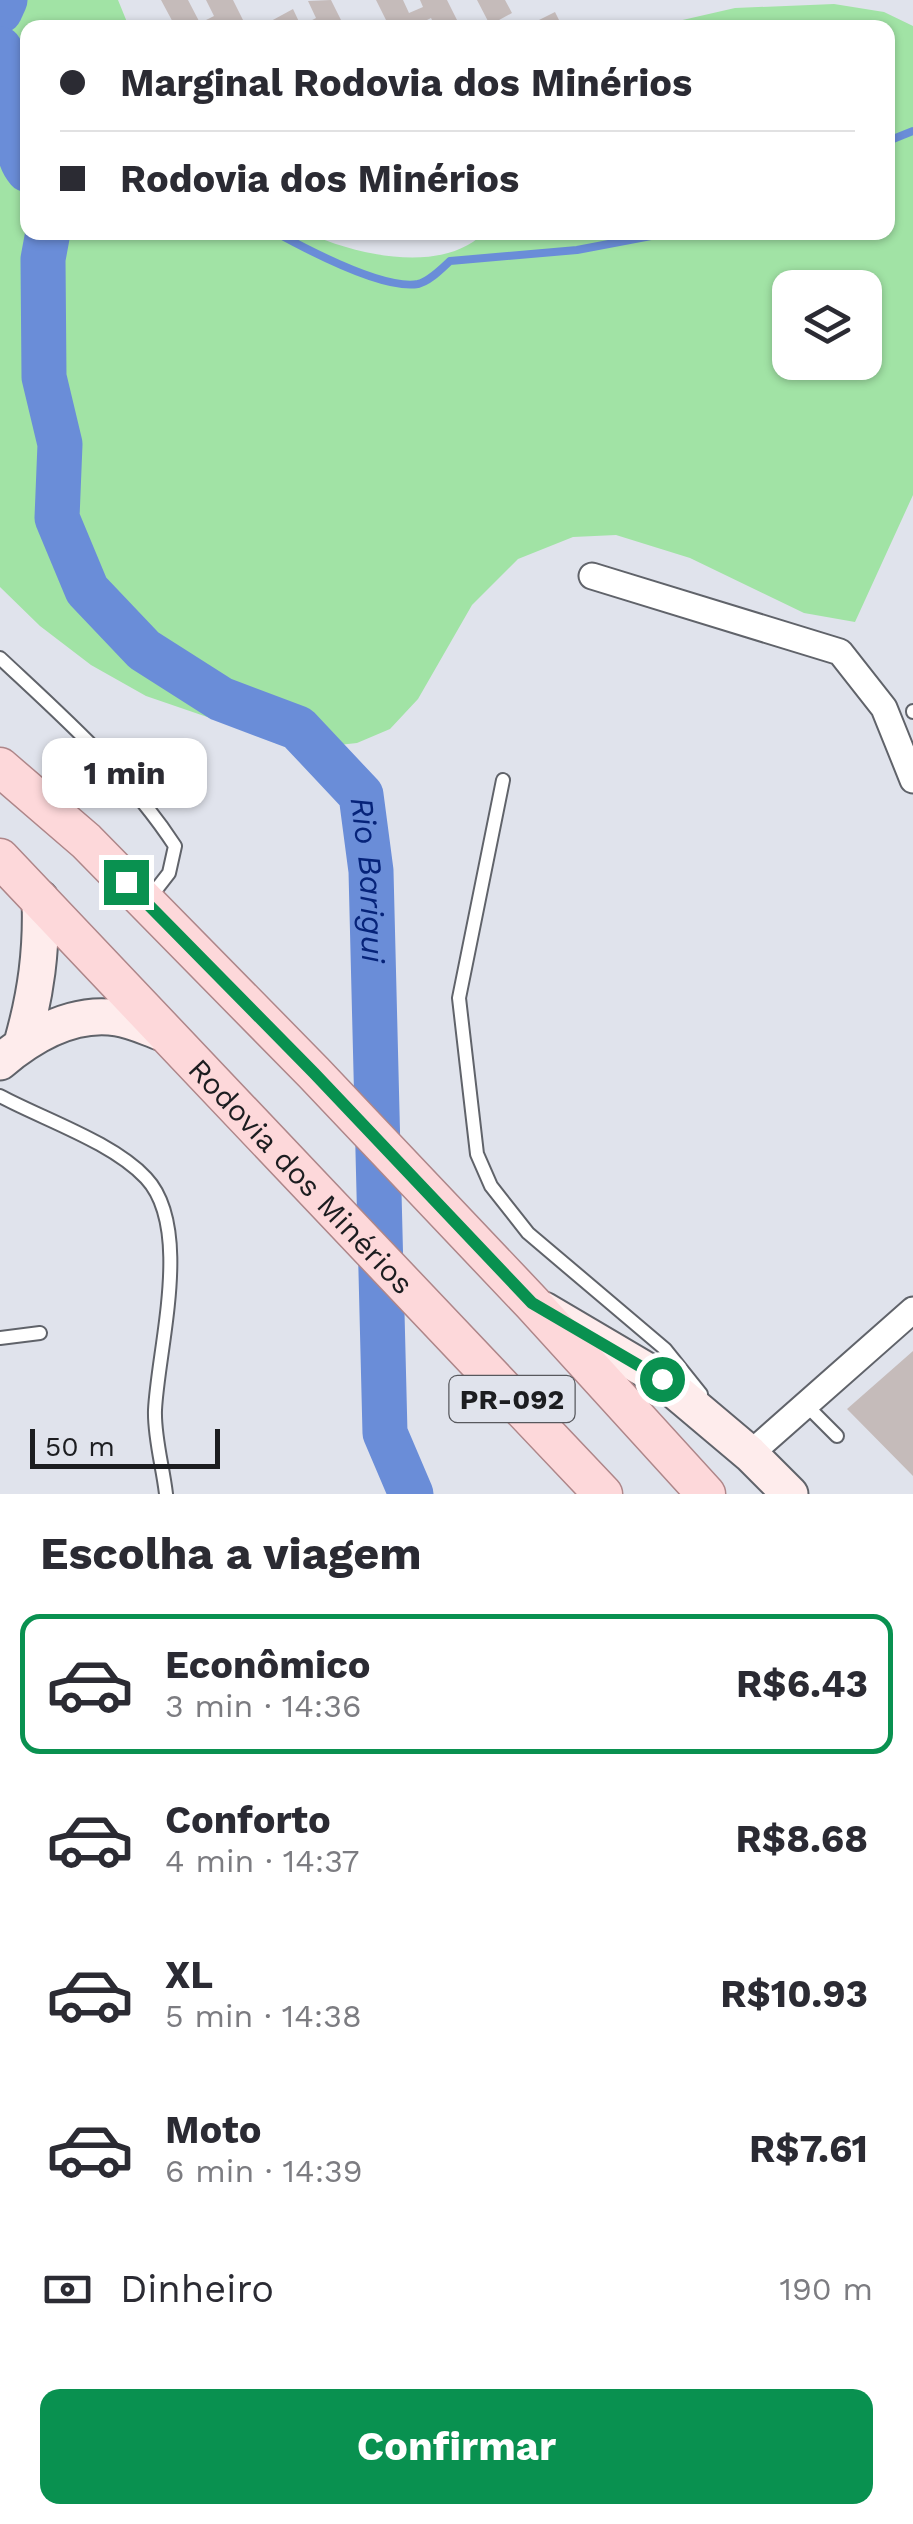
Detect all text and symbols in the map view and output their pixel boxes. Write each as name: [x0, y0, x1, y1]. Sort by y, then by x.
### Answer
text: Marginal Rodovia dos Minérios: [120, 61, 692, 105]
text: Rodovia dos Minérios: [120, 157, 519, 201]
map controls: [772, 270, 882, 380]
button: layers: [772, 270, 882, 380]
callout: 1 min: [44, 737, 208, 807]
text: 1 min: [83, 754, 166, 792]
water label: Rio Barigui: [342, 795, 392, 964]
route end: [104, 860, 149, 905]
street label: Rodovia dos Minérios: [182, 1051, 421, 1301]
route start: [640, 1357, 685, 1402]
road number: PR-092: [450, 1376, 574, 1422]
scale bar: [30, 1424, 220, 1468]
text: 50 m: [45, 1430, 115, 1463]
text: Escolha a viagem: [40, 1527, 422, 1580]
icon: car: [45, 1639, 135, 1729]
text: Econômico: [165, 1643, 370, 1687]
text: R$6.43: [736, 1662, 868, 1706]
text: 3 min · 14:36: [165, 1687, 361, 1725]
icon: car: [45, 1794, 135, 1884]
text: Conforto: [165, 1798, 331, 1842]
text: R$8.68: [736, 1817, 868, 1861]
text: 4 min · 14:37: [165, 1842, 360, 1880]
icon: car: [45, 1949, 135, 2039]
text: XL: [165, 1953, 213, 1997]
text: R$10.93: [720, 1972, 868, 2016]
text: 5 min · 14:38: [165, 1997, 362, 2035]
icon: car: [45, 2104, 135, 2194]
text: Moto: [165, 2108, 261, 2152]
text: R$7.61: [749, 2127, 868, 2171]
text: 6 min · 14:39: [165, 2152, 363, 2190]
icon: cash: [40, 2262, 95, 2317]
text: Dinheiro: [120, 2267, 274, 2311]
text: 190 m: [779, 2270, 873, 2308]
button: Confirmar: [40, 2389, 873, 2504]

